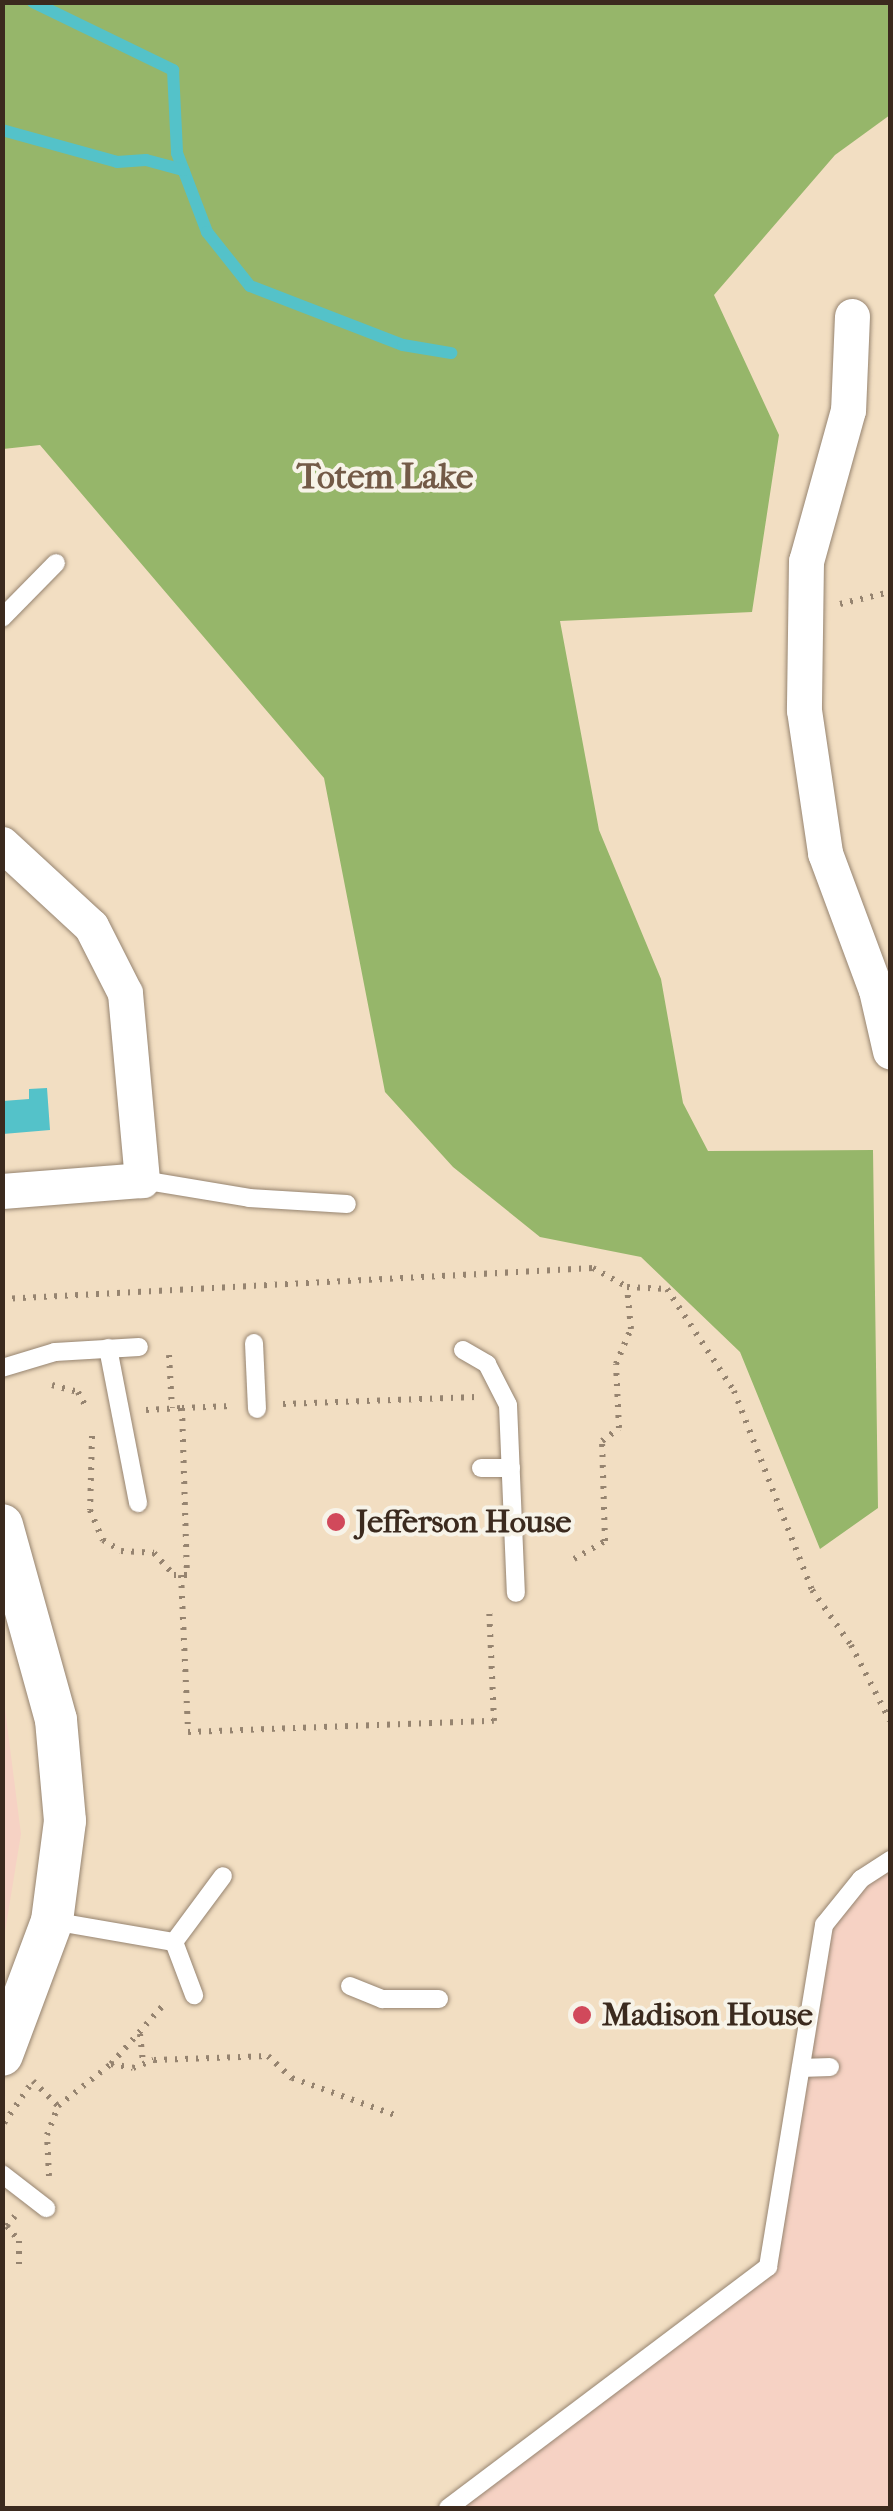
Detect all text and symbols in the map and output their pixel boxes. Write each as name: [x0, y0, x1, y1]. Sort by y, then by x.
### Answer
district label: Totem Lake: [297, 456, 473, 498]
place label: Jefferson House: [356, 1503, 571, 1541]
marker: Jefferson House: [325, 1511, 347, 1533]
place label: Madison House: [602, 1996, 813, 2034]
marker: Madison House: [571, 2004, 593, 2026]

